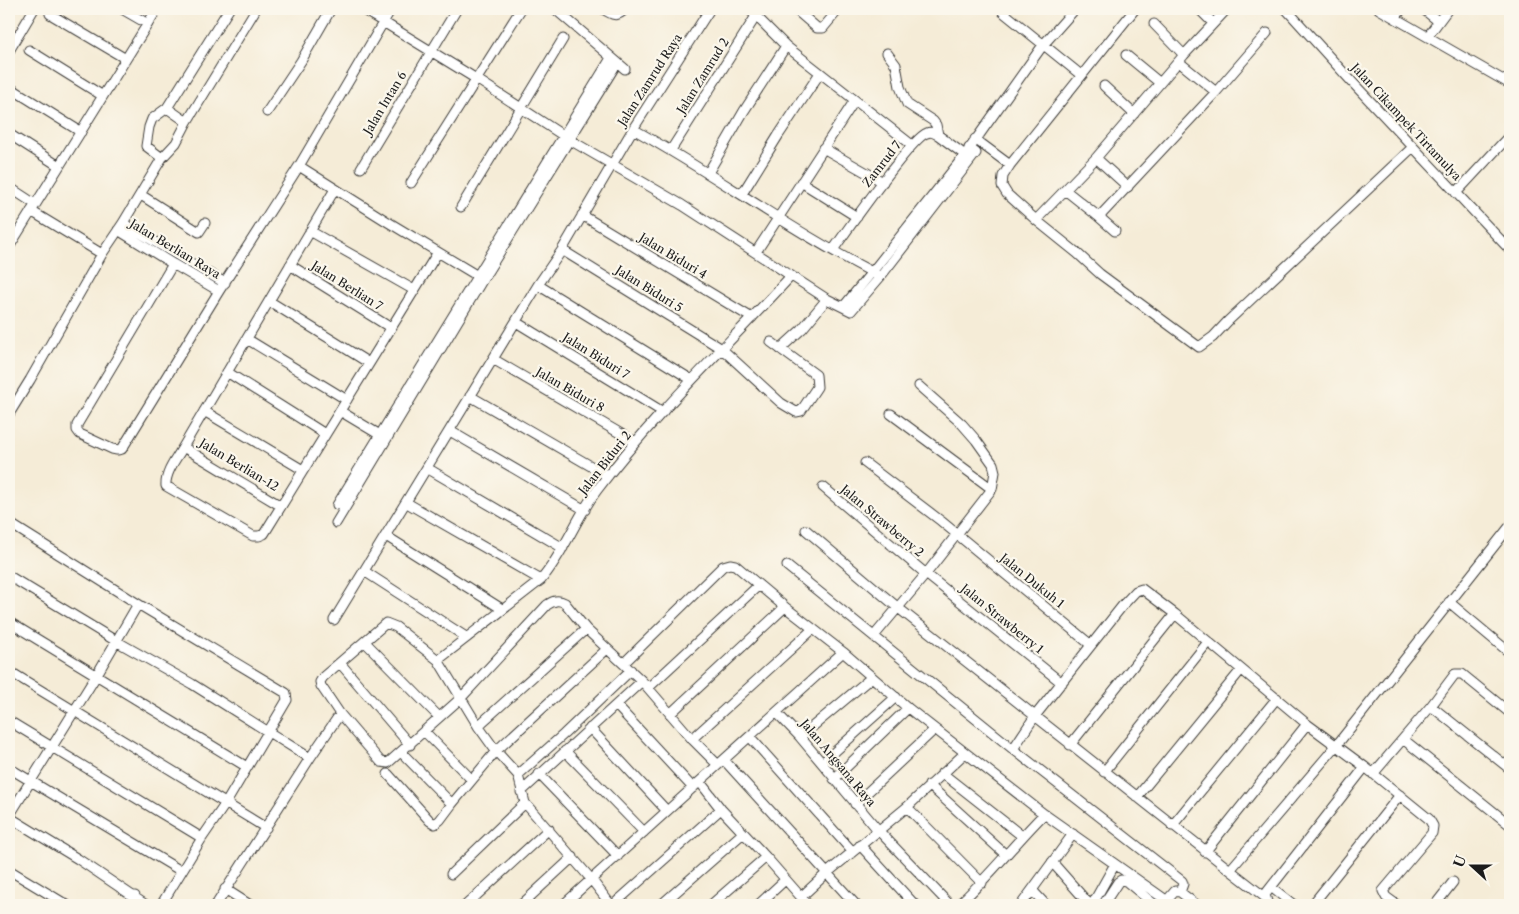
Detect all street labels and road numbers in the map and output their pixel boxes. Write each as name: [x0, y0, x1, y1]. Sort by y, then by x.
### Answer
street label: Jalan Zamrud Raya: [613, 30, 685, 130]
street label: Jalan Zamrud 2: [672, 35, 732, 118]
street label: Jalan Cikampek Tirtamulya: [1347, 59, 1465, 184]
street label: Jalan Intan 6: [359, 68, 409, 139]
street label: Zamrud 7: [859, 138, 904, 190]
street label: Jalan Berlian Raya: [126, 215, 224, 282]
street label: Jalan Biduri 4: [635, 228, 710, 282]
street label: Jalan Berlian 7: [307, 257, 386, 314]
street label: Jalan Biduri 5: [611, 261, 686, 315]
street label: Jalan Biduri 7: [559, 328, 632, 382]
street label: Jalan Biduri 8: [532, 363, 607, 415]
street label: Jalan Biduri 2: [574, 428, 634, 499]
street label: Jalan Berlian-12: [195, 434, 282, 494]
street label: Jalan Strawberry 2: [836, 480, 927, 560]
street label: Jalan Dukuh 1: [996, 549, 1067, 611]
street label: Jalan Strawberry 1: [956, 579, 1047, 657]
street label: Jalan Angsana Raya: [796, 714, 880, 810]

